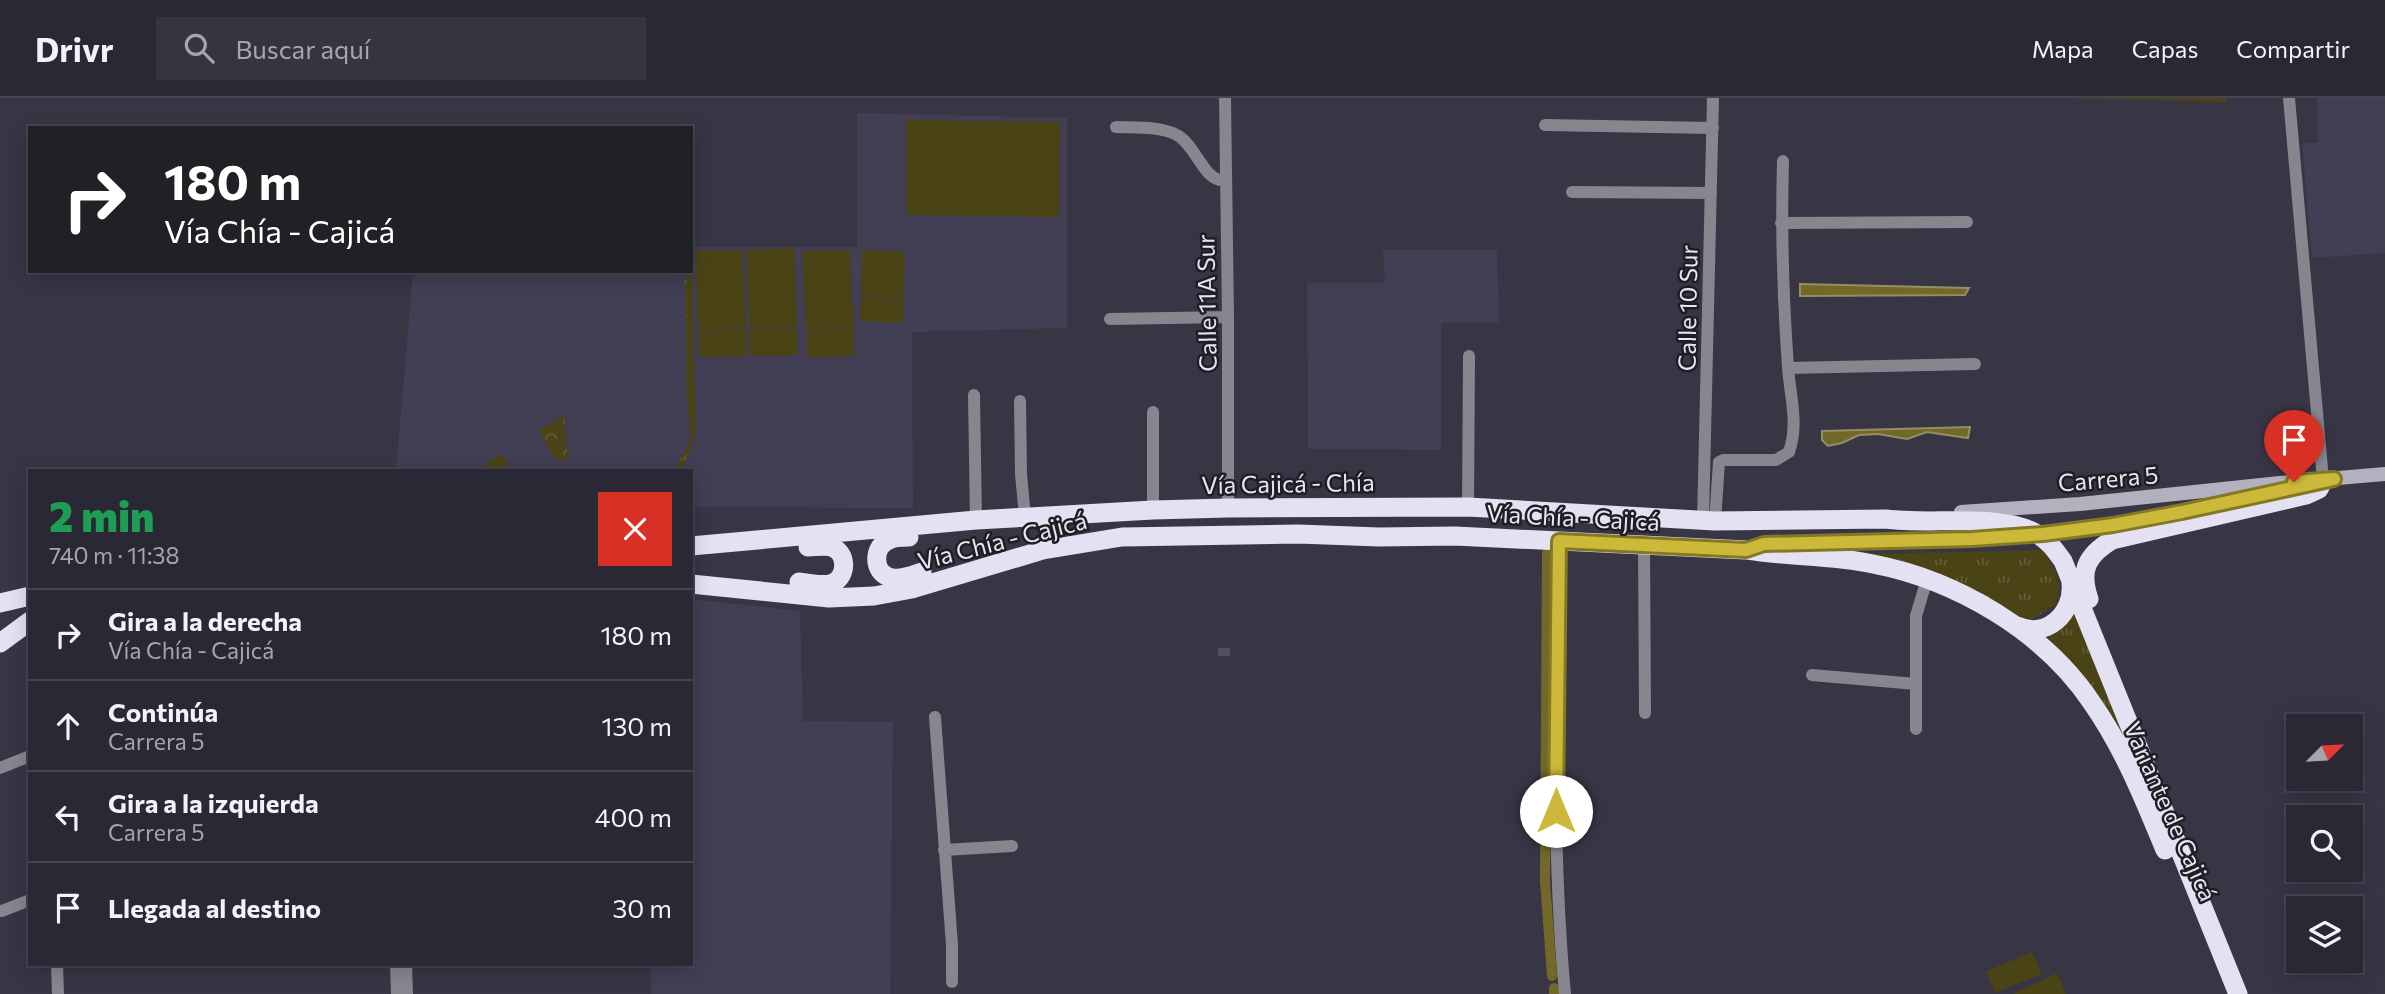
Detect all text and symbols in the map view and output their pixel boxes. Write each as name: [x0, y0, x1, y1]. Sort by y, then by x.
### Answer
search box: [156, 17, 646, 80]
text: Drivr: [35, 28, 114, 69]
icon: search: [180, 29, 218, 67]
text: Buscar aquí: [236, 33, 371, 64]
text: Mapa: [2032, 34, 2094, 63]
text: Capas: [2132, 34, 2198, 63]
text: Compartir: [2236, 34, 2350, 63]
text: 180 m: [164, 150, 301, 210]
icon: right: [49, 154, 140, 245]
text: Vía Chía - Cajicá: [164, 210, 395, 250]
street label: Calle 11A Sur: [1190, 234, 1222, 372]
street label: Calle 10 Sur: [1671, 244, 1703, 371]
pin: [2264, 410, 2324, 482]
icon: arrive: [2275, 421, 2313, 459]
street label: Carrera 5: [2057, 459, 2159, 497]
street label: Vía Cajicá - Chía: [1201, 467, 1375, 499]
text: 2 min: [49, 489, 155, 541]
button: close: [598, 492, 672, 566]
street label: Vía Chía - Cajicá: [1486, 498, 1660, 536]
street label: Vía Chía - Cajicá: [914, 505, 1090, 575]
text: 740 m · 11:38: [49, 541, 179, 569]
text: Gira a la derecha: [108, 605, 302, 636]
icon: right: [49, 616, 87, 654]
text: 180 m: [600, 619, 672, 650]
text: Vía Chía - Cajicá: [108, 636, 274, 664]
text: Continúa: [108, 696, 218, 727]
icon: ahead: [49, 707, 87, 745]
text: 130 m: [601, 710, 672, 741]
north arrow: [2286, 714, 2362, 791]
map controls: [2286, 714, 2363, 973]
street label: Variante de Cajicá: [2118, 717, 2224, 905]
text: Carrera 5: [108, 727, 205, 755]
position arrow: [1519, 774, 1593, 848]
text: Gira a la izquierda: [108, 787, 319, 818]
icon: left: [49, 798, 87, 836]
text: 400 m: [595, 801, 672, 832]
button: search: [2286, 805, 2363, 882]
text: Carrera 5: [108, 818, 205, 846]
icon: arrive: [49, 889, 87, 927]
text: Llegada al destino: [108, 892, 321, 923]
text: 30 m: [613, 892, 672, 923]
button: layers: [2286, 896, 2363, 973]

